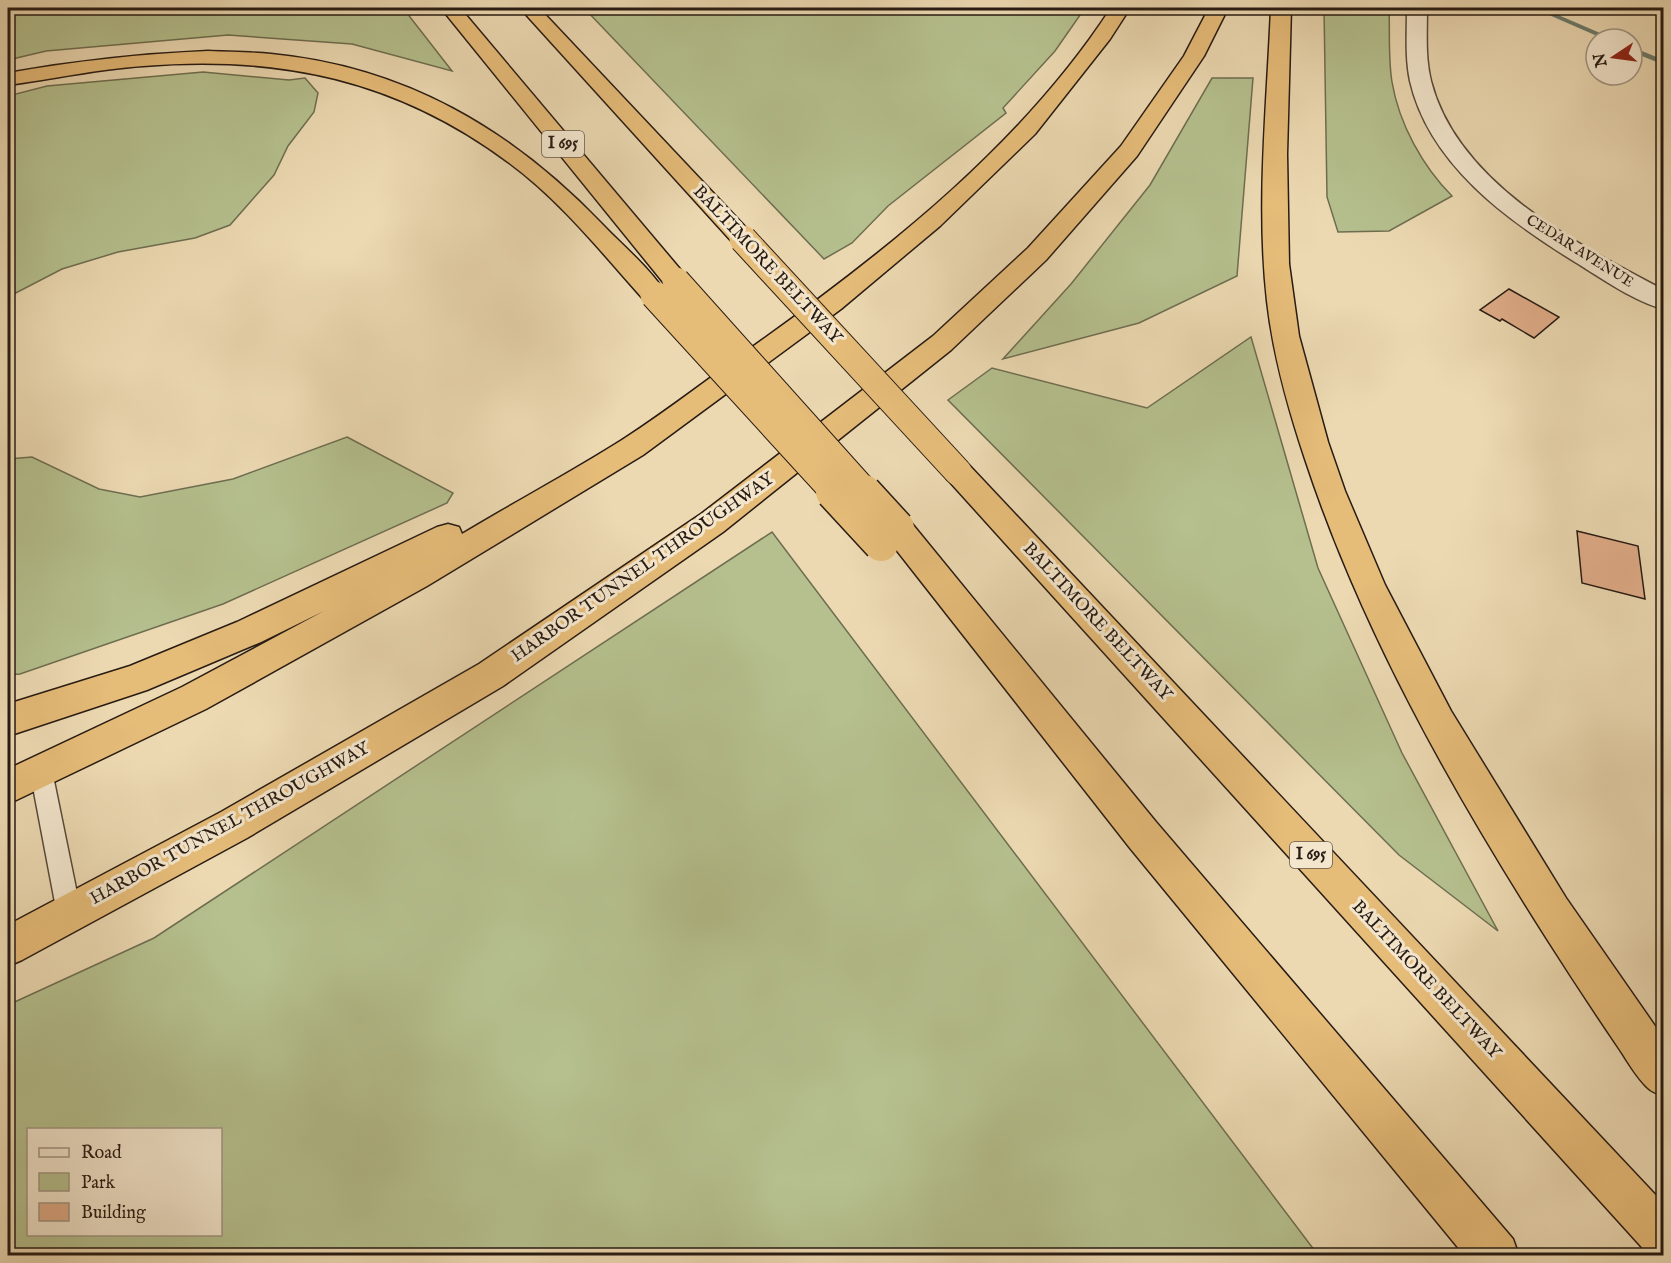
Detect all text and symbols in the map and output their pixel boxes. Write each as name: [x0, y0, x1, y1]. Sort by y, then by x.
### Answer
north arrow: [1584, 27, 1644, 87]
text: N: [1590, 51, 1613, 70]
road number: I 695: [542, 131, 584, 157]
street label: BALTIMORE BELTWAY: [687, 181, 847, 350]
street label: CEDAR AVENUE: [1523, 210, 1637, 292]
street label: HARBOR TUNNEL THROUGHWAY: [507, 468, 780, 668]
street label: BALTIMORE BELTWAY: [1017, 538, 1177, 707]
street label: HARBOR TUNNEL THROUGHWAY: [86, 737, 374, 911]
road number: I 695: [1290, 842, 1332, 868]
street label: BALTIMORE BELTWAY: [1346, 896, 1506, 1065]
legend: [27, 1128, 222, 1236]
text: Road: [81, 1142, 122, 1165]
text: Park: [81, 1172, 116, 1195]
text: Building: [81, 1202, 146, 1225]

